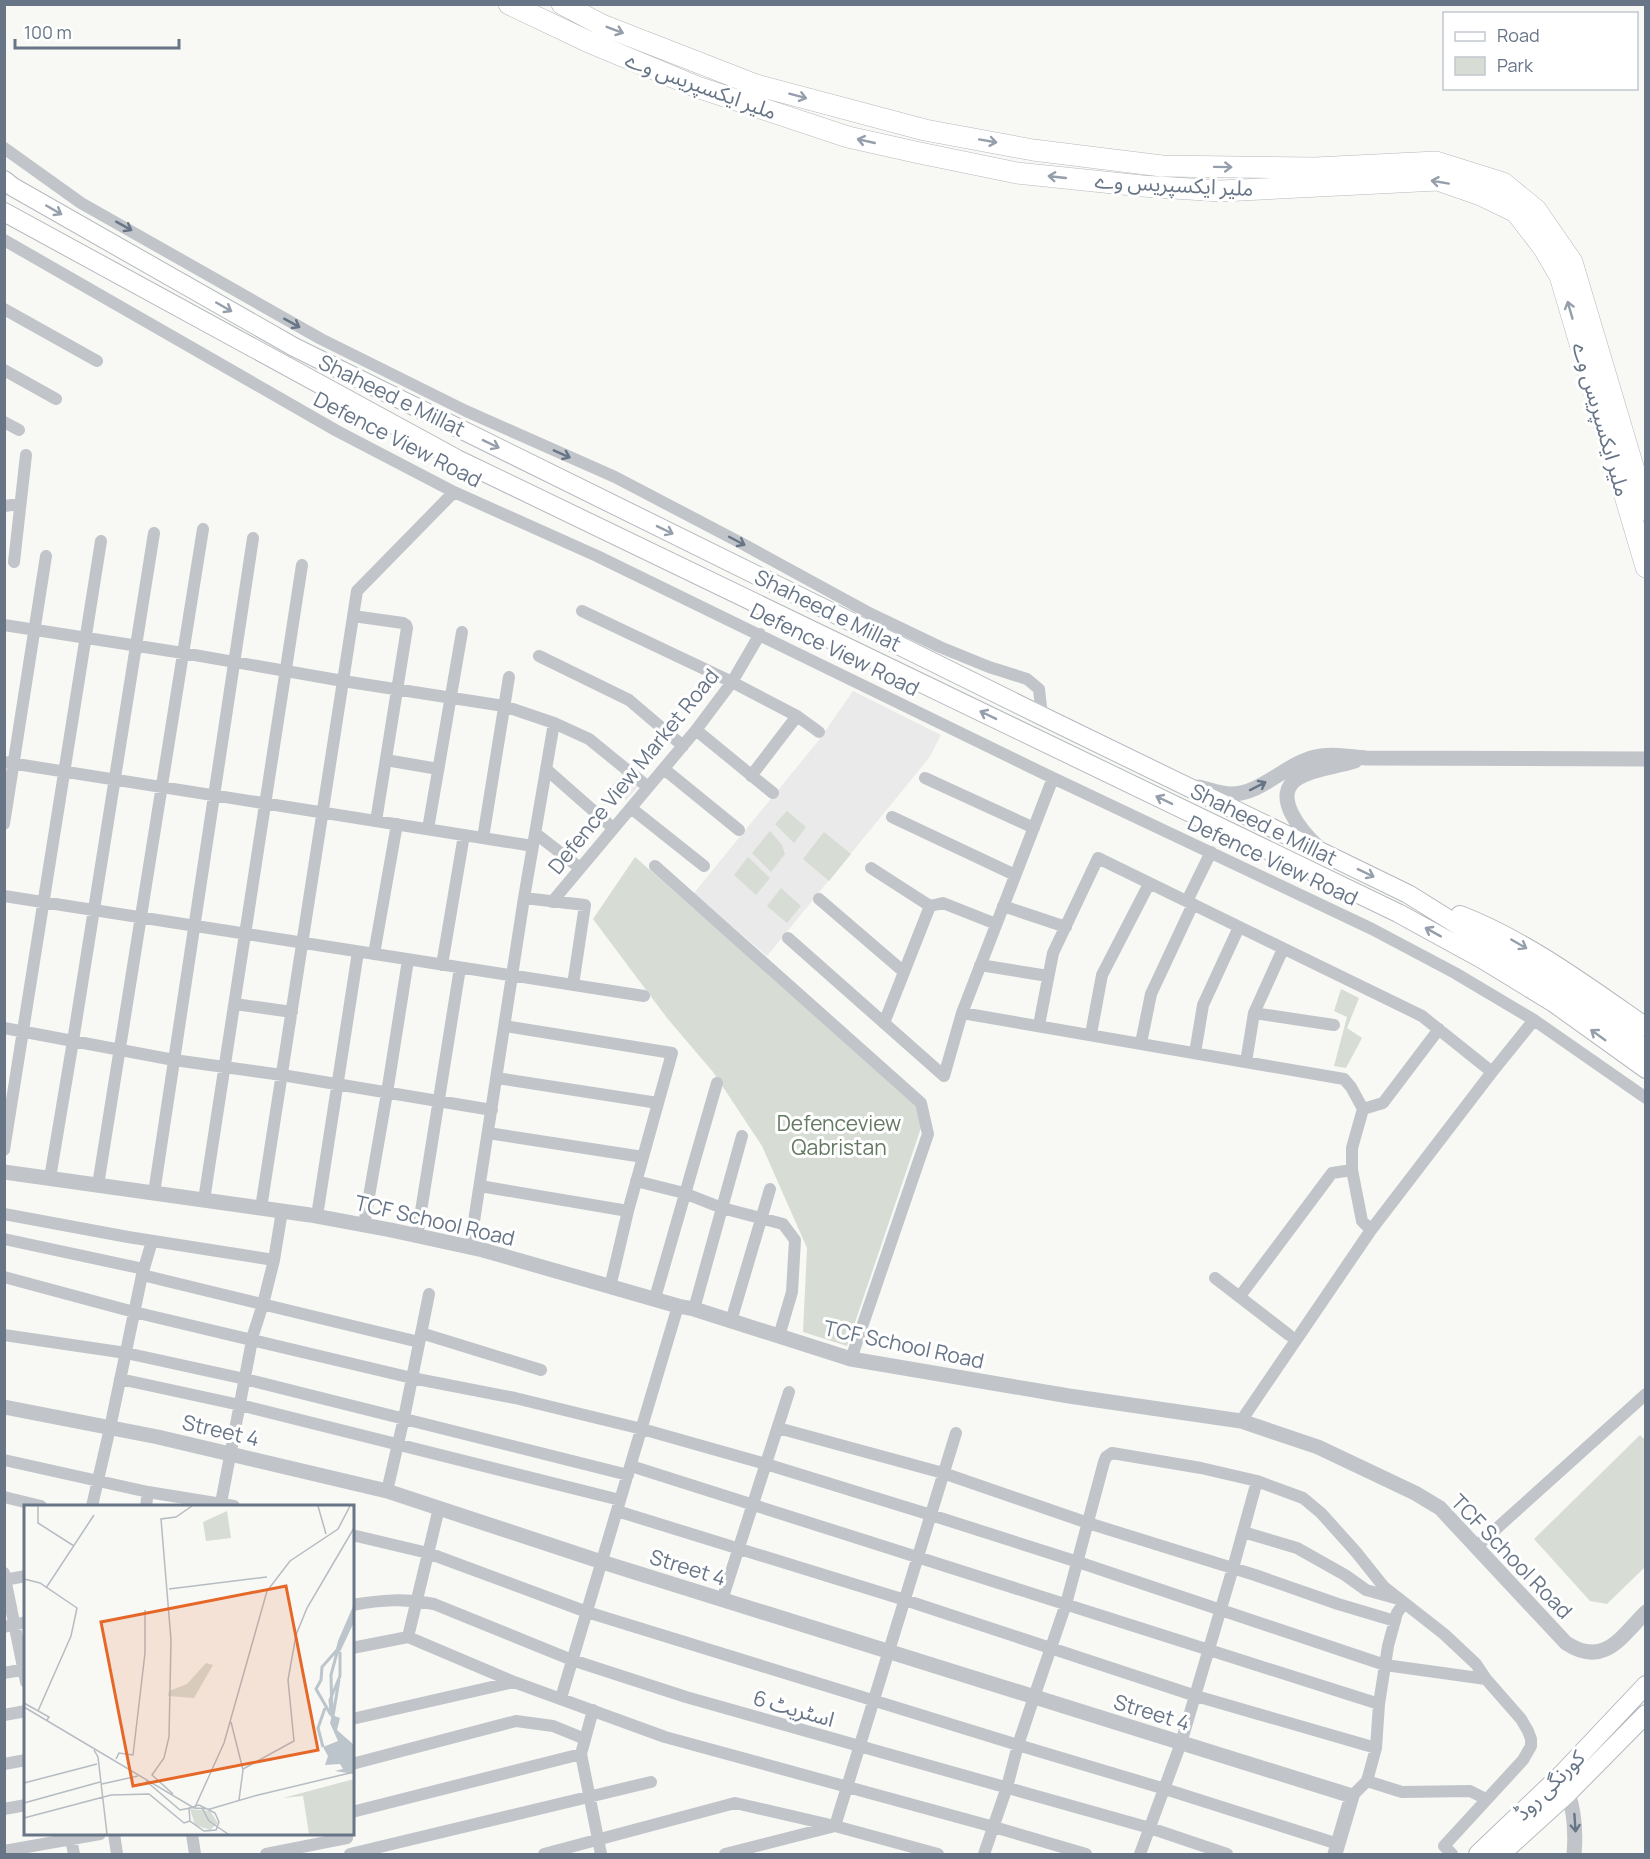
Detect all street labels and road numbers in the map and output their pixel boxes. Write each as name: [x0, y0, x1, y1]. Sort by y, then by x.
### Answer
street label: ملیر ایکسپریس وے: [621, 45, 781, 126]
street label: ملیر ایکسپریس وے: [1094, 166, 1254, 202]
street label: ملیر ایکسپریس وے: [1566, 339, 1637, 499]
street label: Shaheed e Millat: [314, 347, 470, 443]
street label: Defence View Road: [309, 385, 487, 493]
street label: Shaheed e Millat: [750, 562, 906, 658]
street label: Defence View Road: [746, 596, 924, 702]
street label: Defence View Market Road: [541, 662, 725, 880]
street label: Shaheed e Millat: [1186, 776, 1342, 872]
street label: Defence View Road: [1183, 808, 1363, 912]
street label: TCF School Road: [352, 1188, 518, 1252]
street label: TCF School Road: [821, 1313, 987, 1375]
street label: Street 4: [180, 1408, 262, 1452]
street label: TCF School Road: [1445, 1488, 1579, 1624]
street label: Street 4: [646, 1542, 730, 1592]
street label: اسٹریٹ 6: [750, 1683, 838, 1733]
street label: Street 4: [1110, 1687, 1194, 1737]
street label: کورنگی روڈ: [1508, 1743, 1591, 1826]

